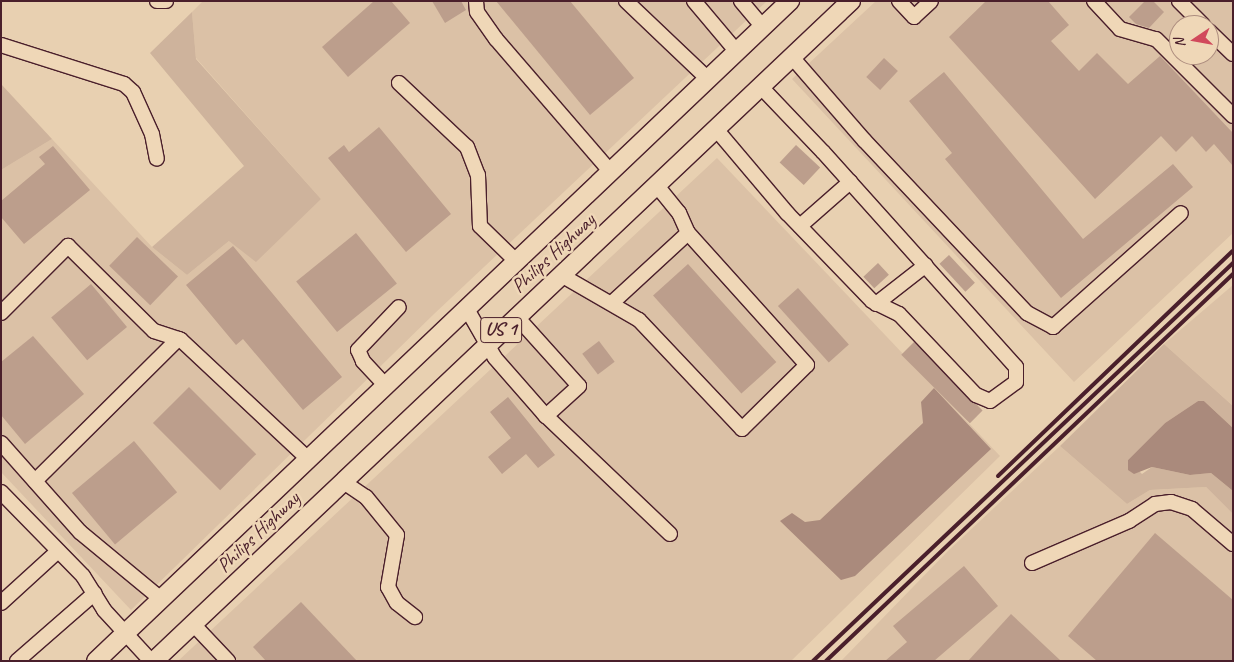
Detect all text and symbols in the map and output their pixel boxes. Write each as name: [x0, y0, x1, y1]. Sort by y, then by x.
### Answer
north arrow: [1169, 15, 1219, 65]
text: N: [1171, 37, 1189, 49]
street label: Philips Highway: [506, 208, 600, 298]
road number: US 1: [480, 314, 522, 346]
street label: Philips Highway: [212, 487, 304, 577]

